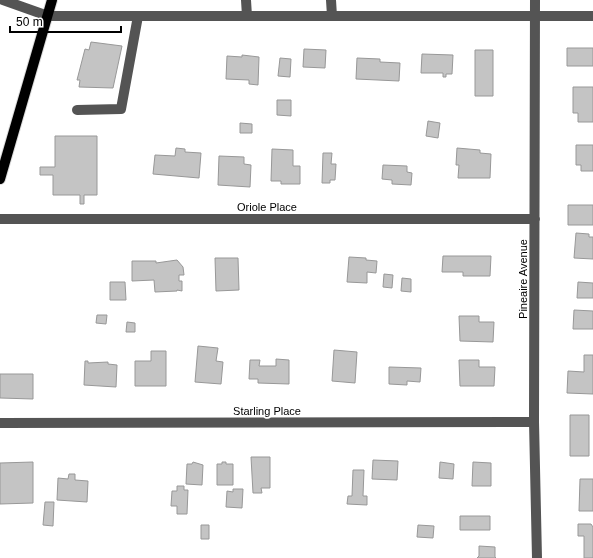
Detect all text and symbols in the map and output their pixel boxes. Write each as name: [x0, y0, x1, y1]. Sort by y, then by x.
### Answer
scale bar: [10, 8, 121, 34]
text: 50 m: [16, 15, 43, 29]
street label: Oriole Place: [237, 201, 297, 213]
street label: Pineaire Avenue: [517, 239, 529, 319]
street label: Starling Place: [233, 405, 301, 417]

